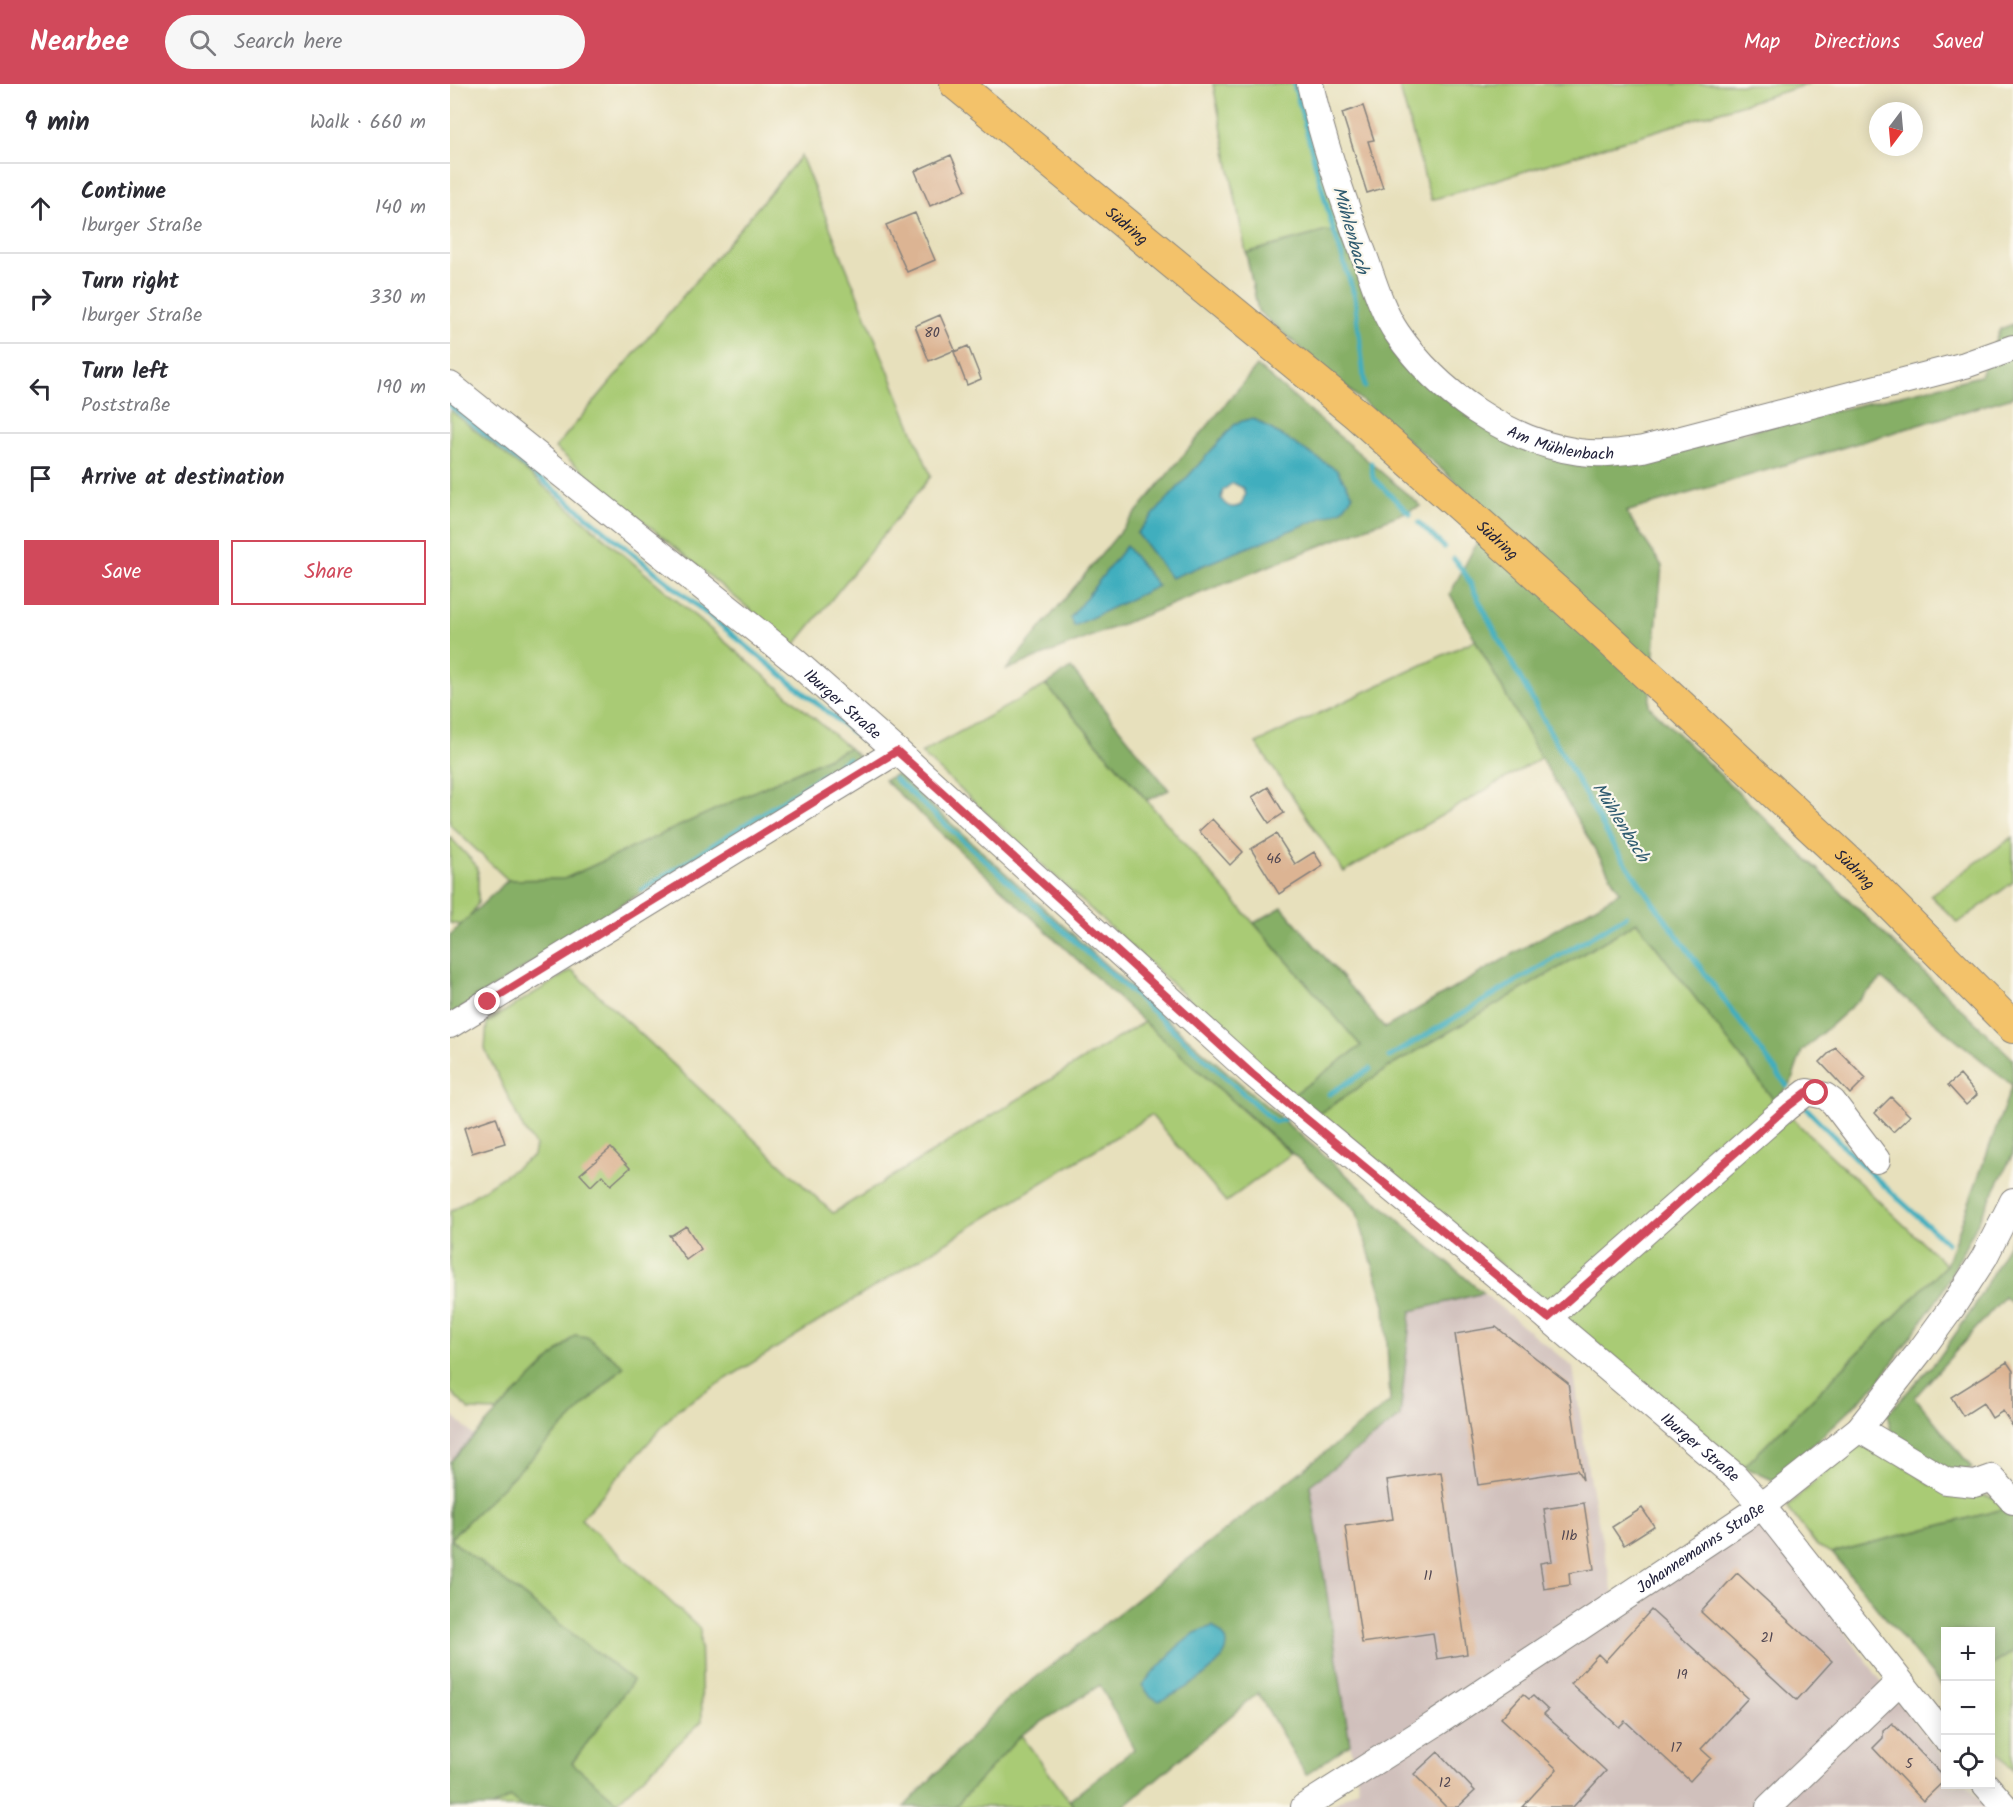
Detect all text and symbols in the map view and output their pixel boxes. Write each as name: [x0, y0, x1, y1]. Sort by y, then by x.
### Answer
search box: [165, 15, 585, 69]
text: Nearbee: [30, 20, 129, 65]
text: Search here: [234, 25, 342, 60]
icon: search: [186, 26, 219, 59]
text: Map: [1744, 26, 1780, 59]
text: Directions: [1813, 26, 1900, 59]
text: Saved: [1933, 26, 1983, 59]
text: 9 min: [24, 102, 90, 144]
north arrow: [1869, 102, 1923, 156]
text: Walk · 660 m: [310, 107, 426, 139]
text: Continue: [81, 175, 166, 210]
water label: Mühlenbach: [1323, 183, 1376, 279]
icon: ahead: [24, 192, 57, 225]
text: 140 m: [375, 192, 426, 224]
street label: Südring: [1099, 201, 1153, 252]
text: Iburger Straße: [81, 210, 202, 242]
text: Turn right: [81, 265, 179, 300]
icon: right: [24, 282, 57, 315]
text: 330 m: [369, 282, 426, 314]
text: Iburger Straße: [81, 300, 202, 332]
house number: 80: [924, 322, 940, 344]
text: Turn left: [81, 355, 168, 390]
icon: left: [24, 372, 57, 405]
text: 190 m: [376, 372, 426, 404]
text: Poststraße: [81, 390, 170, 422]
street label: Am Mühlenbach: [1503, 420, 1615, 467]
text: Arrive at destination: [81, 461, 284, 496]
icon: arrive: [24, 462, 57, 495]
street label: Südring: [1470, 515, 1524, 566]
button: Save: [24, 540, 219, 605]
button: Share: [231, 540, 426, 605]
street label: Iburger Straße: [797, 663, 887, 746]
water label: Mühlenbach: [1584, 777, 1657, 870]
street label: Südring: [1828, 844, 1881, 896]
house number: 46: [1266, 848, 1282, 870]
route end: [474, 988, 500, 1014]
route start: [1802, 1079, 1828, 1105]
street label: Iburger Straße: [1654, 1407, 1745, 1489]
street label: Johannemanns Straße: [1632, 1496, 1770, 1600]
house number: 11b: [1561, 1525, 1578, 1547]
house number: 11: [1424, 1565, 1432, 1587]
house number: 21: [1761, 1627, 1773, 1649]
map controls: [1941, 1627, 1995, 1789]
button: +: [1941, 1627, 1995, 1681]
house number: 19: [1676, 1664, 1688, 1686]
button: −: [1941, 1681, 1995, 1735]
button: locate: [1941, 1735, 1995, 1789]
house number: 17: [1671, 1737, 1682, 1759]
house number: 5: [1905, 1753, 1914, 1775]
house number: 12: [1439, 1772, 1451, 1794]

